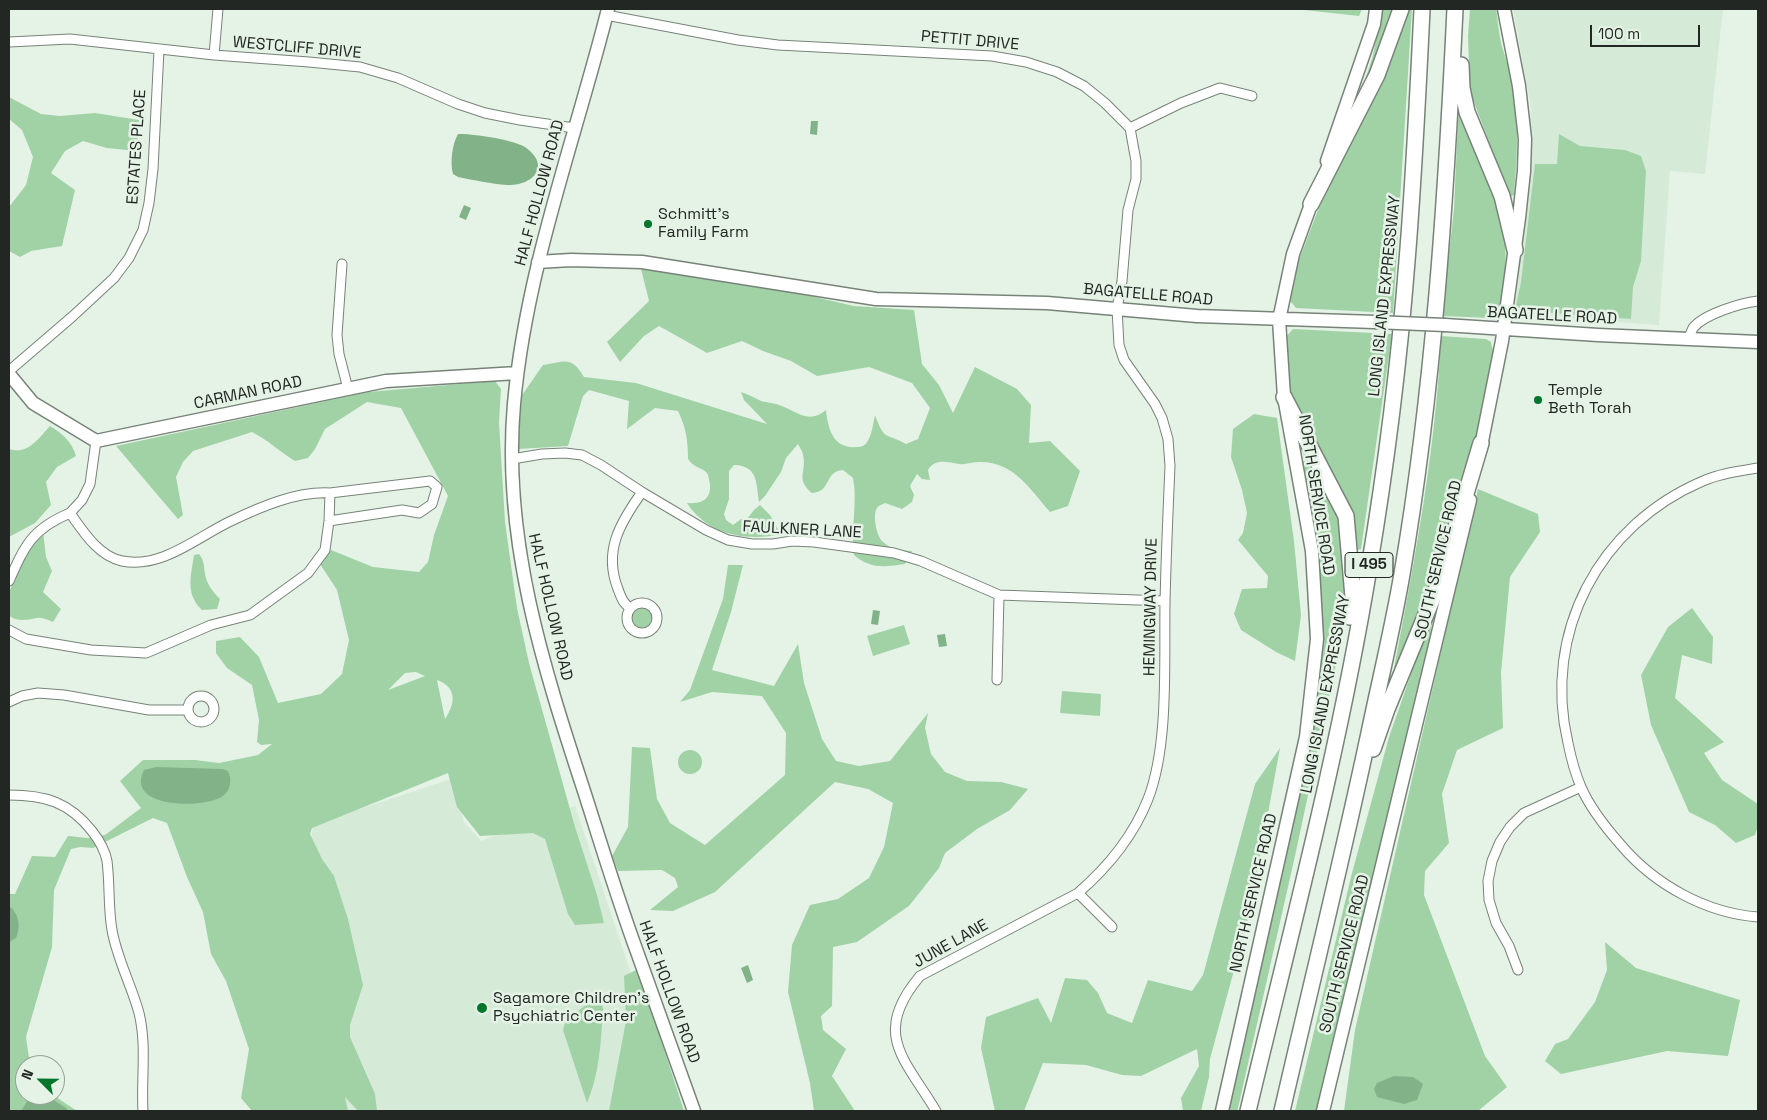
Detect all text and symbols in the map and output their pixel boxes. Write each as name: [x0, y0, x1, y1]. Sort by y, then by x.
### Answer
scale bar: [1592, 15, 1702, 47]
text: 100 m: [1598, 24, 1640, 43]
street label: PETTIT DRIVE: [920, 27, 1020, 55]
street label: WESTCLIFF DRIVE: [232, 33, 362, 63]
street label: ESTATES PLACE: [123, 89, 151, 205]
street label: HALF HOLLOW ROAD: [511, 118, 569, 268]
street label: LONG ISLAND EXPRESSWAY: [1365, 195, 1405, 397]
place label: Schmitt's Family Farm: [658, 205, 749, 243]
marker: Schmitt's Family Farm: [642, 218, 654, 230]
street label: BAGATELLE ROAD: [1082, 280, 1214, 310]
street label: BAGATELLE ROAD: [1486, 303, 1618, 329]
street label: CARMAN ROAD: [192, 372, 304, 414]
place label: Temple Beth Torah: [1548, 381, 1631, 419]
marker: Temple Beth Torah: [1532, 394, 1544, 406]
street label: NORTH SERVICE ROAD: [1294, 413, 1338, 577]
street label: SOUTH SERVICE ROAD: [1411, 479, 1467, 641]
street label: FAULKNER LANE: [742, 517, 862, 543]
street label: HALF HOLLOW ROAD: [524, 532, 576, 682]
street label: HEMINGWAY DRIVE: [1140, 538, 1162, 676]
road number: I 495: [1345, 552, 1393, 578]
street label: LONG ISLAND EXPRESSWAY: [1297, 593, 1355, 795]
street label: NORTH SERVICE ROAD: [1226, 812, 1282, 974]
street label: SOUTH SERVICE ROAD: [1316, 873, 1374, 1035]
street label: JUNE LANE: [910, 916, 992, 972]
street label: HALF HOLLOW ROAD: [634, 918, 704, 1066]
place label: Sagamore Children's Psychiatric Center: [493, 989, 649, 1027]
marker: Sagamore Children's Psychiatric Center: [475, 1001, 489, 1015]
north arrow: [15, 1055, 65, 1105]
text: N: [17, 1067, 37, 1082]

